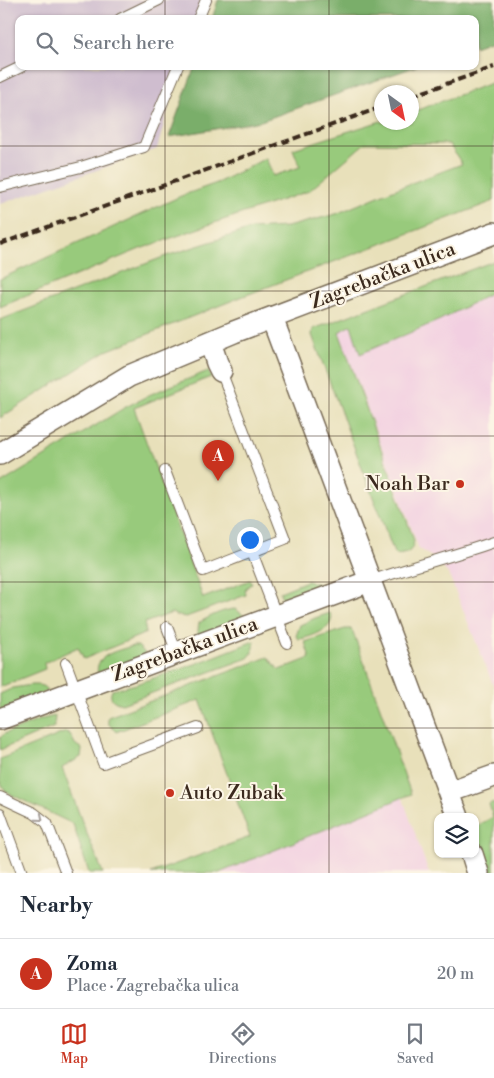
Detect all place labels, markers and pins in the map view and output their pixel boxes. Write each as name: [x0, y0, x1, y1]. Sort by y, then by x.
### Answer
pin: A: [202, 440, 234, 481]
place label: Noah Bar: [365, 472, 450, 497]
marker: Noah Bar: [454, 478, 466, 490]
place label: Auto Zubak: [179, 781, 285, 806]
marker: Auto Zubak: [164, 787, 176, 799]

